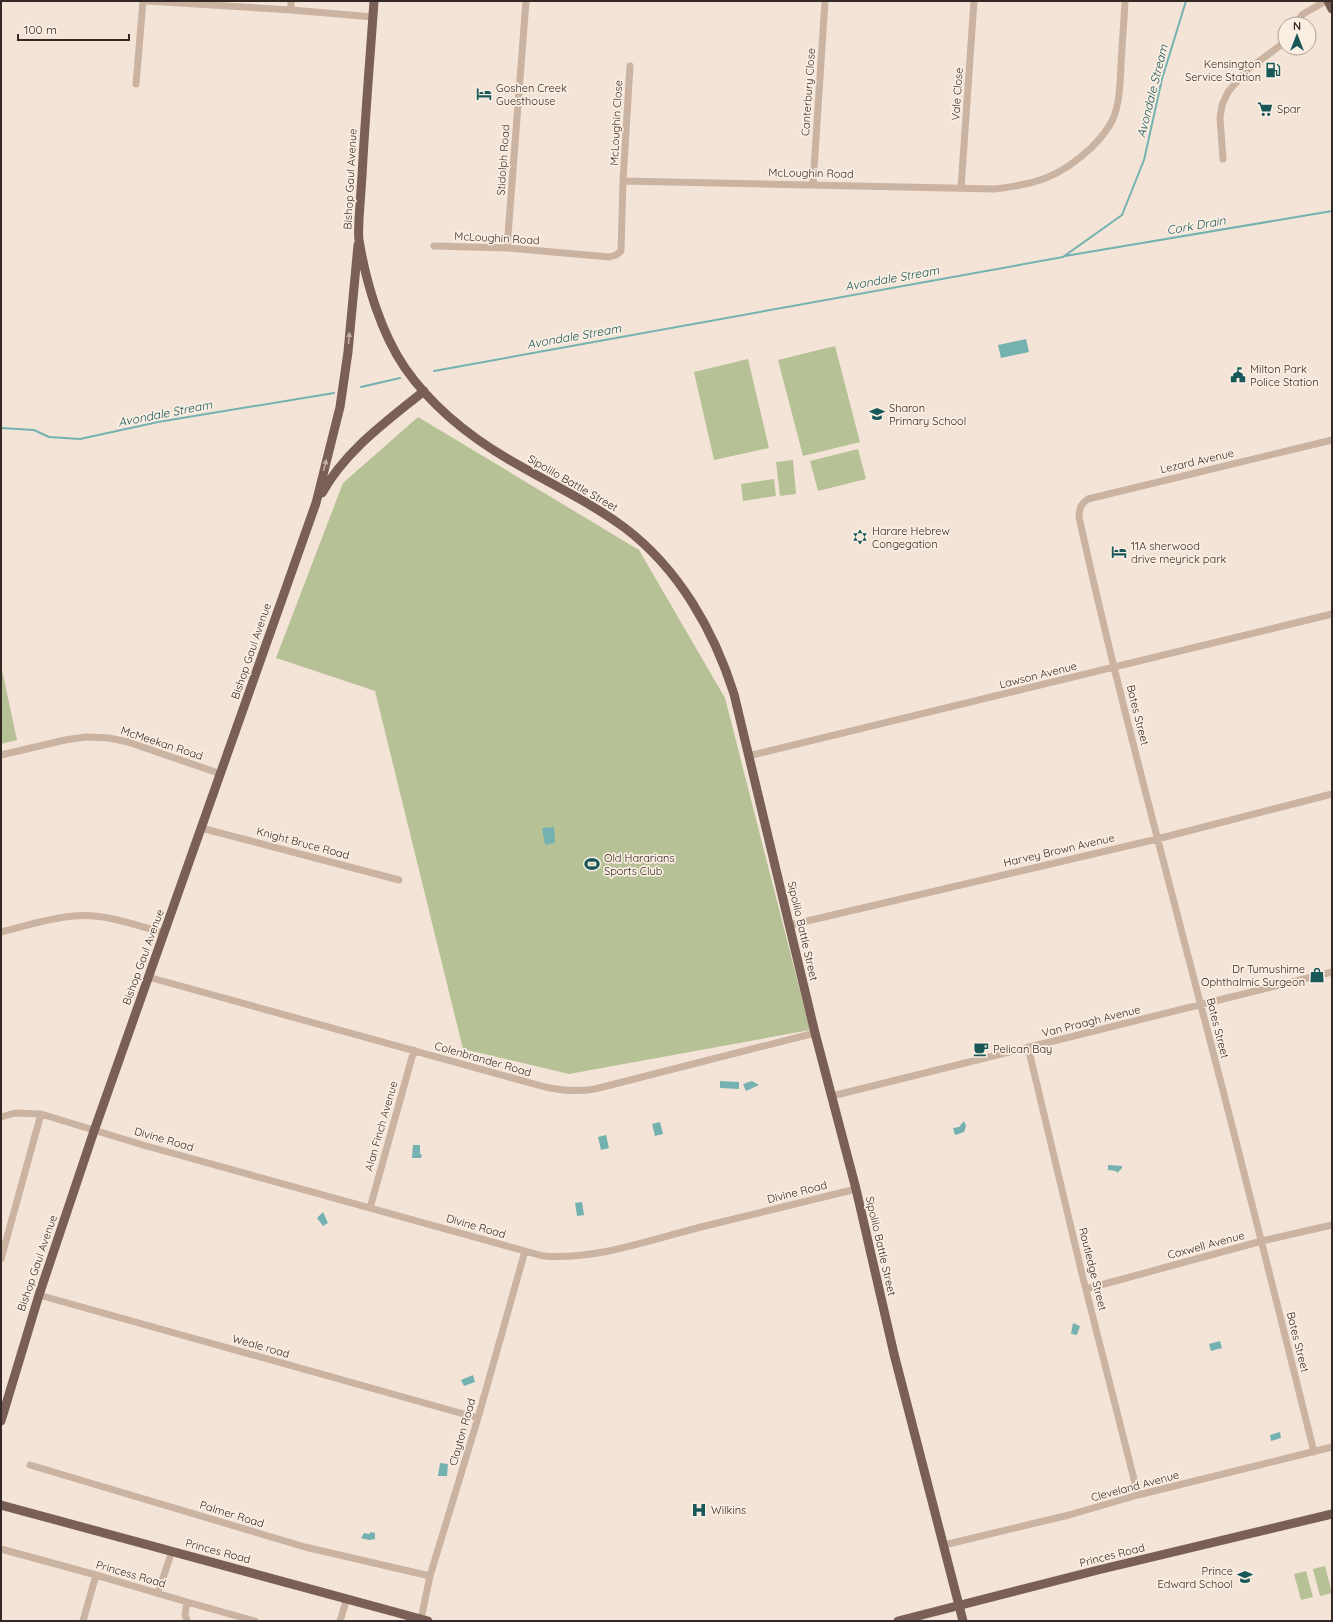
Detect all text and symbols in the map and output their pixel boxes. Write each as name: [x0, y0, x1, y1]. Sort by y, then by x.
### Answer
scale bar: [18, 16, 129, 42]
north arrow: [1277, 16, 1317, 56]
text: N: [1293, 19, 1301, 33]
text: 100 m: [24, 22, 57, 37]
water label: Avondale Stream: [1133, 42, 1171, 139]
street label: Canterbury Close: [798, 47, 818, 137]
place label: Kensington Service Station: [1185, 57, 1261, 84]
fuel station icon: Kensington Service Station: [1264, 61, 1282, 79]
street label: Vale Close: [948, 67, 966, 121]
street label: McLoughin Close: [607, 80, 625, 166]
place label: Goshen Creek Guesthouse: [496, 81, 567, 108]
hotel icon: Goshen Creek Guesthouse: [475, 85, 493, 103]
supermarket icon: Spar: [1256, 100, 1274, 118]
place label: Spar: [1277, 102, 1302, 116]
street label: Stidolph Road: [494, 124, 512, 196]
street label: Bishop Gaul Avenue: [340, 128, 360, 230]
street label: McLoughin Road: [768, 165, 854, 181]
water label: Cork Drain: [1166, 212, 1228, 238]
street label: McLoughin Road: [454, 229, 540, 247]
water label: Avondale Stream: [844, 262, 941, 294]
water label: Avondale Stream: [526, 320, 623, 352]
one-way arrow: [346, 332, 352, 344]
place label: Milton Park Police Station: [1250, 362, 1319, 389]
public building icon: Milton Park Police Station: [1229, 366, 1247, 384]
water label: Avondale Stream: [117, 396, 214, 429]
place label: Sharon Primary School: [889, 401, 966, 428]
school or university icon: Sharon Primary School: [868, 405, 886, 423]
street label: Lezard Avenue: [1159, 446, 1235, 476]
street label: Sipolilo Battle Street: [525, 451, 621, 515]
one-way arrow: [323, 459, 329, 471]
place label: Harare Hebrew Congegation: [872, 524, 950, 551]
synagogue icon: Harare Hebrew Congegation: [851, 528, 869, 546]
place label: 11A sherwood drive meyrick park: [1131, 539, 1226, 566]
hotel icon: 11A sherwood drive meyrick park: [1110, 543, 1128, 561]
street label: Bishop Gaul Avenue: [228, 601, 274, 701]
street label: Lawson Avenue: [998, 659, 1078, 691]
street label: Bates Street: [1124, 683, 1152, 747]
street label: McMeekan Road: [119, 723, 205, 763]
street label: Knight Bruce Road: [255, 824, 351, 862]
street label: Harvey Brown Avenue: [1002, 830, 1116, 870]
place label: Old Hararians Sports Club: [604, 851, 675, 878]
sports icon: Old Hararians Sports Club: [583, 855, 601, 873]
street label: Sipolilo Battle Street: [785, 880, 821, 982]
street label: Bishop Gaul Avenue: [119, 907, 167, 1007]
place label: Dr Tumushime Ophthalmic Surgeon: [1201, 962, 1305, 989]
shop icon: Dr Tumushime Ophthalmic Surgeon: [1308, 966, 1326, 984]
street label: Bates Street: [1204, 996, 1232, 1060]
street label: Van Praagh Avenue: [1040, 1002, 1142, 1040]
street label: Colenbrander Road: [433, 1038, 533, 1080]
cafe icon: Pelican Bay: [972, 1040, 990, 1058]
place label: Pelican Bay: [993, 1042, 1052, 1056]
street label: Alan Finch Avenue: [361, 1079, 401, 1173]
street label: Divine Road: [133, 1124, 195, 1154]
street label: Divine Road: [766, 1178, 828, 1206]
street label: Sipolilo Battle Street: [863, 1195, 899, 1297]
street label: Divine Road: [445, 1211, 507, 1241]
street label: Bishop Gaul Avenue: [14, 1213, 60, 1313]
street label: Routledge Street: [1076, 1226, 1110, 1312]
street label: Coxwell Avenue: [1166, 1228, 1246, 1262]
street label: Bates Street: [1284, 1310, 1312, 1374]
street label: Weale road: [231, 1331, 291, 1361]
street label: Clayton Road: [446, 1397, 478, 1467]
street label: Cleveland Avenue: [1089, 1468, 1181, 1504]
street label: Palmer Road: [198, 1498, 266, 1530]
hospital icon: Wilkins: [690, 1501, 708, 1519]
place label: Wilkins: [711, 1503, 746, 1517]
street label: Princes Road: [184, 1536, 252, 1566]
street label: Princes Road: [1078, 1540, 1146, 1570]
street label: Princess Road: [94, 1557, 168, 1591]
place label: Prince Edward School: [1158, 1564, 1233, 1591]
school or university icon: Prince Edward School: [1236, 1568, 1254, 1586]

